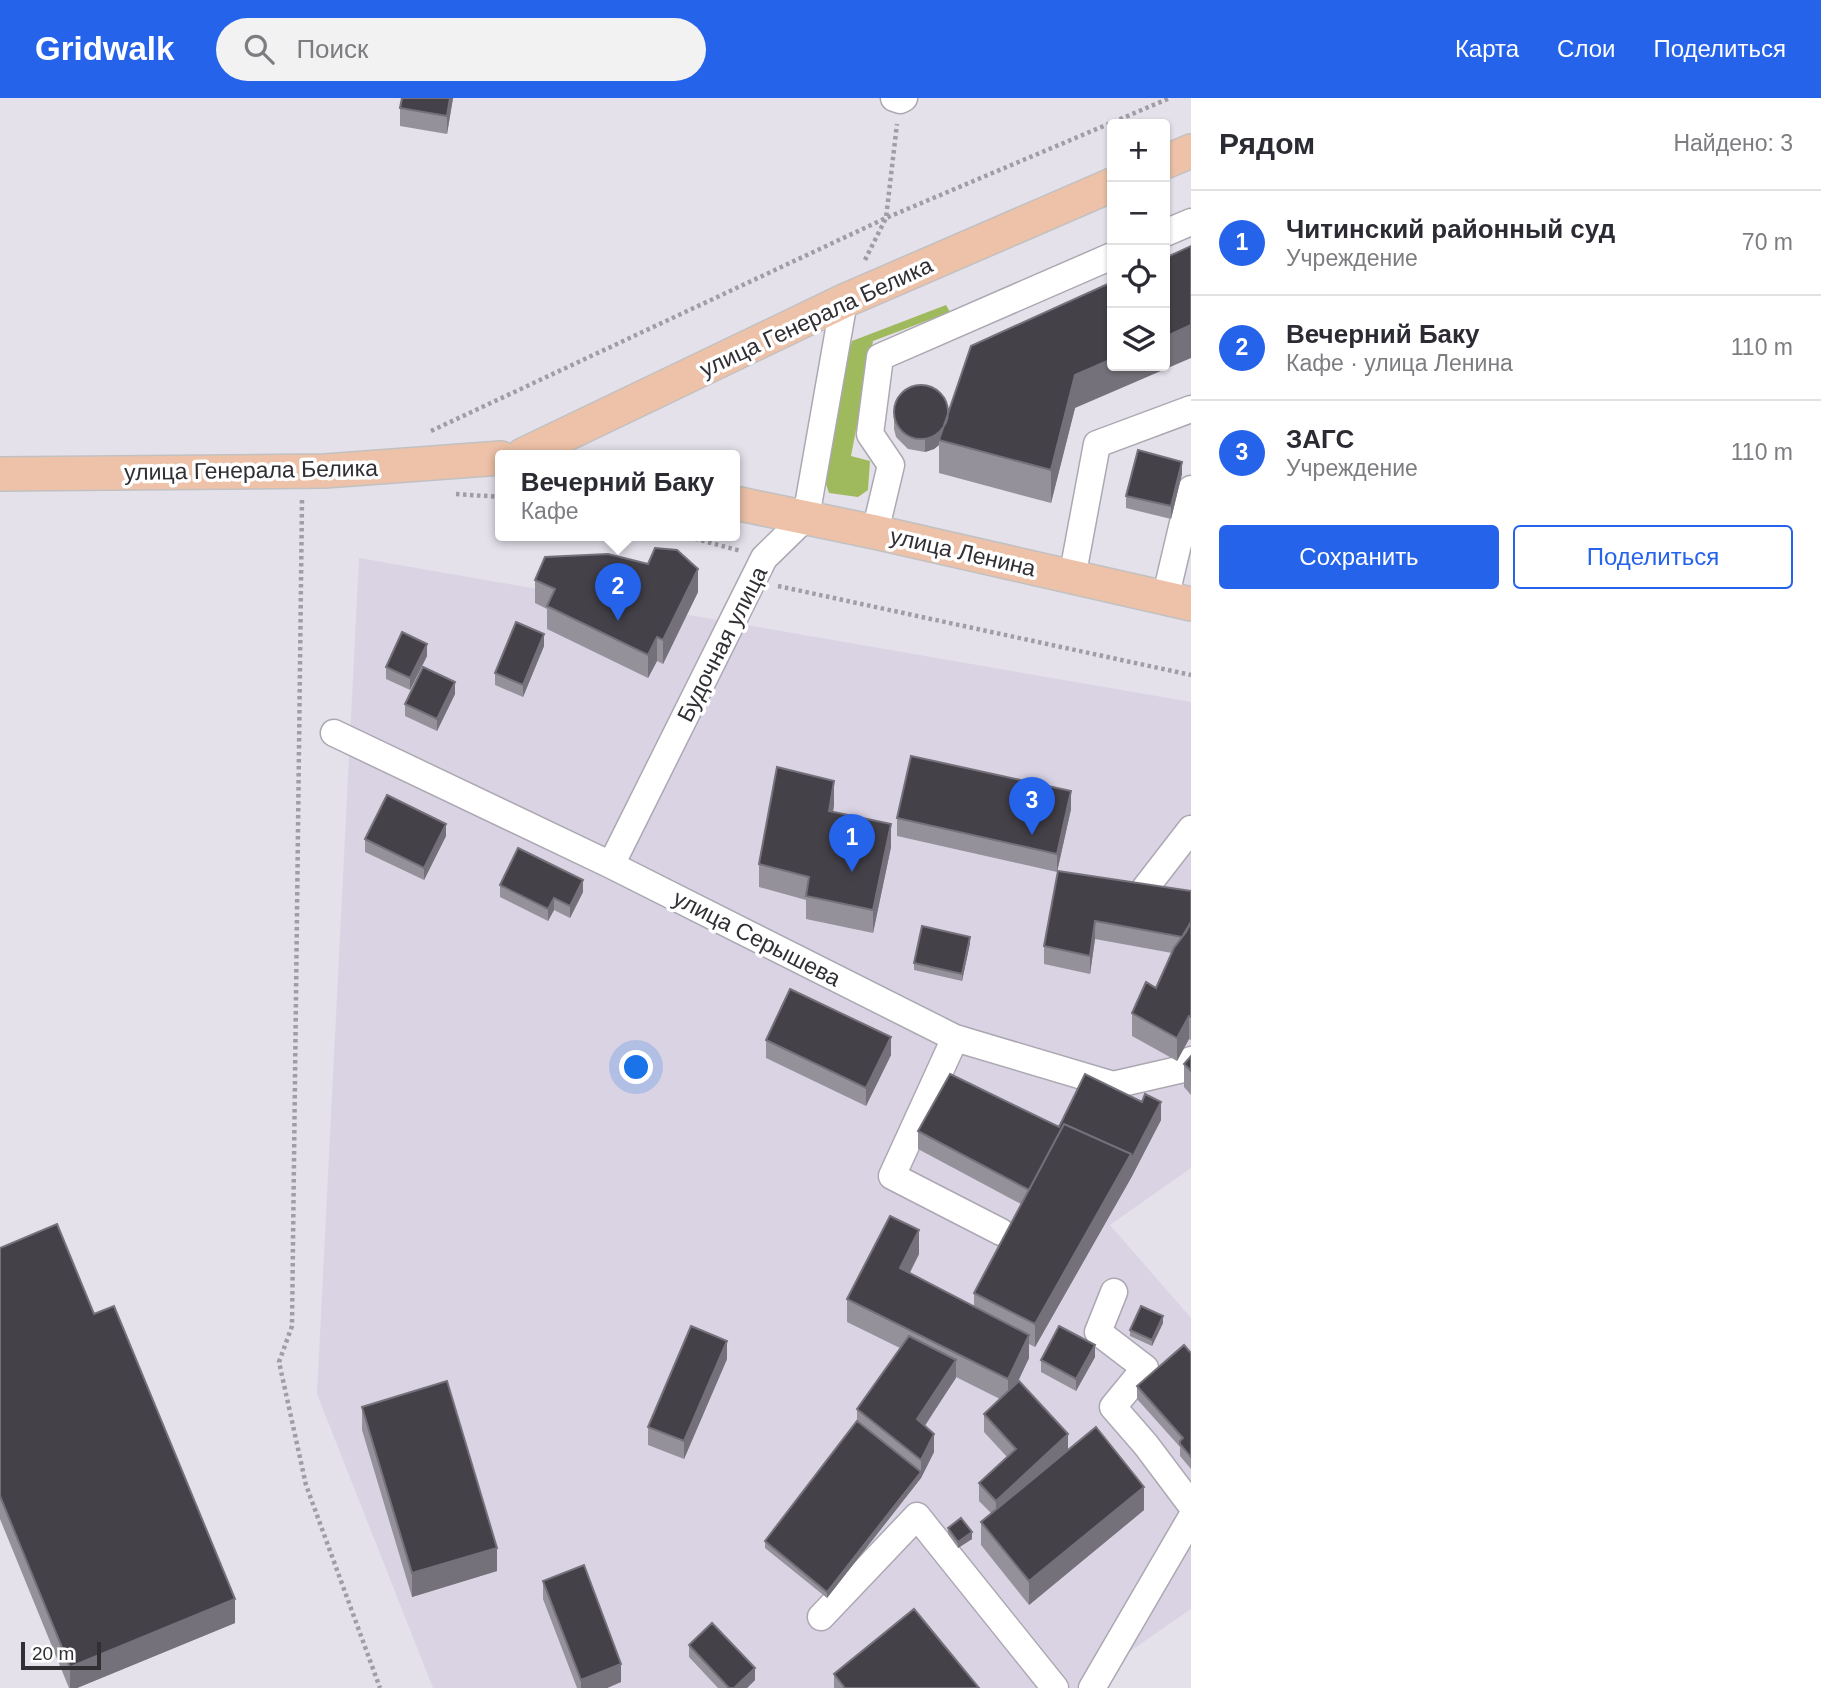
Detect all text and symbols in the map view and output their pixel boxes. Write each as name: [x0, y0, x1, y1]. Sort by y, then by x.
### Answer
search box: [216, 18, 706, 81]
text: Gridwalk: [35, 30, 174, 67]
icon: search: [240, 30, 278, 68]
text: Поиск: [296, 34, 368, 64]
text: Карта: [1455, 35, 1519, 62]
text: Слои: [1557, 35, 1615, 62]
text: Поделиться: [1653, 35, 1786, 62]
map controls: [1107, 119, 1170, 371]
button: +: [1107, 119, 1170, 182]
text: Рядом: [1219, 127, 1315, 160]
text: Найдено: 3: [1673, 130, 1793, 156]
button: −: [1107, 182, 1170, 245]
text: Читинский районный суд: [1286, 214, 1615, 244]
text: 1: [1236, 229, 1248, 255]
text: 70 m: [1742, 229, 1793, 255]
button: locate: [1107, 245, 1170, 308]
text: Учреждение: [1286, 245, 1418, 271]
street label: улица Генерала Белика: [696, 252, 937, 382]
button: layers: [1107, 308, 1170, 371]
text: Вечерний Баку: [1286, 319, 1480, 349]
text: 2: [1236, 334, 1248, 360]
text: 110 m: [1731, 334, 1793, 360]
text: Кафе · улица Ленина: [1286, 350, 1513, 376]
text: ЗАГС: [1286, 424, 1354, 454]
text: 3: [1236, 439, 1248, 465]
text: 110 m: [1731, 439, 1793, 465]
popup: [495, 450, 740, 541]
street label: улица Генерала Белика: [124, 455, 378, 485]
text: Учреждение: [1286, 455, 1418, 481]
text: Вечерний Баку: [521, 467, 714, 497]
text: Кафе: [521, 498, 579, 524]
street label: улица Ленина: [888, 523, 1038, 581]
button: Сохранить: [1219, 525, 1499, 589]
button: Поделиться: [1513, 525, 1793, 589]
street label: Будочная улица: [672, 562, 772, 726]
pin: 2: [595, 563, 641, 621]
pin: 3: [1009, 777, 1055, 835]
pin: 1: [829, 814, 875, 872]
street label: улица Серышева: [669, 885, 845, 992]
your location: [619, 1050, 653, 1084]
scale bar: [21, 1639, 102, 1671]
text: 20 m: [32, 1643, 74, 1664]

